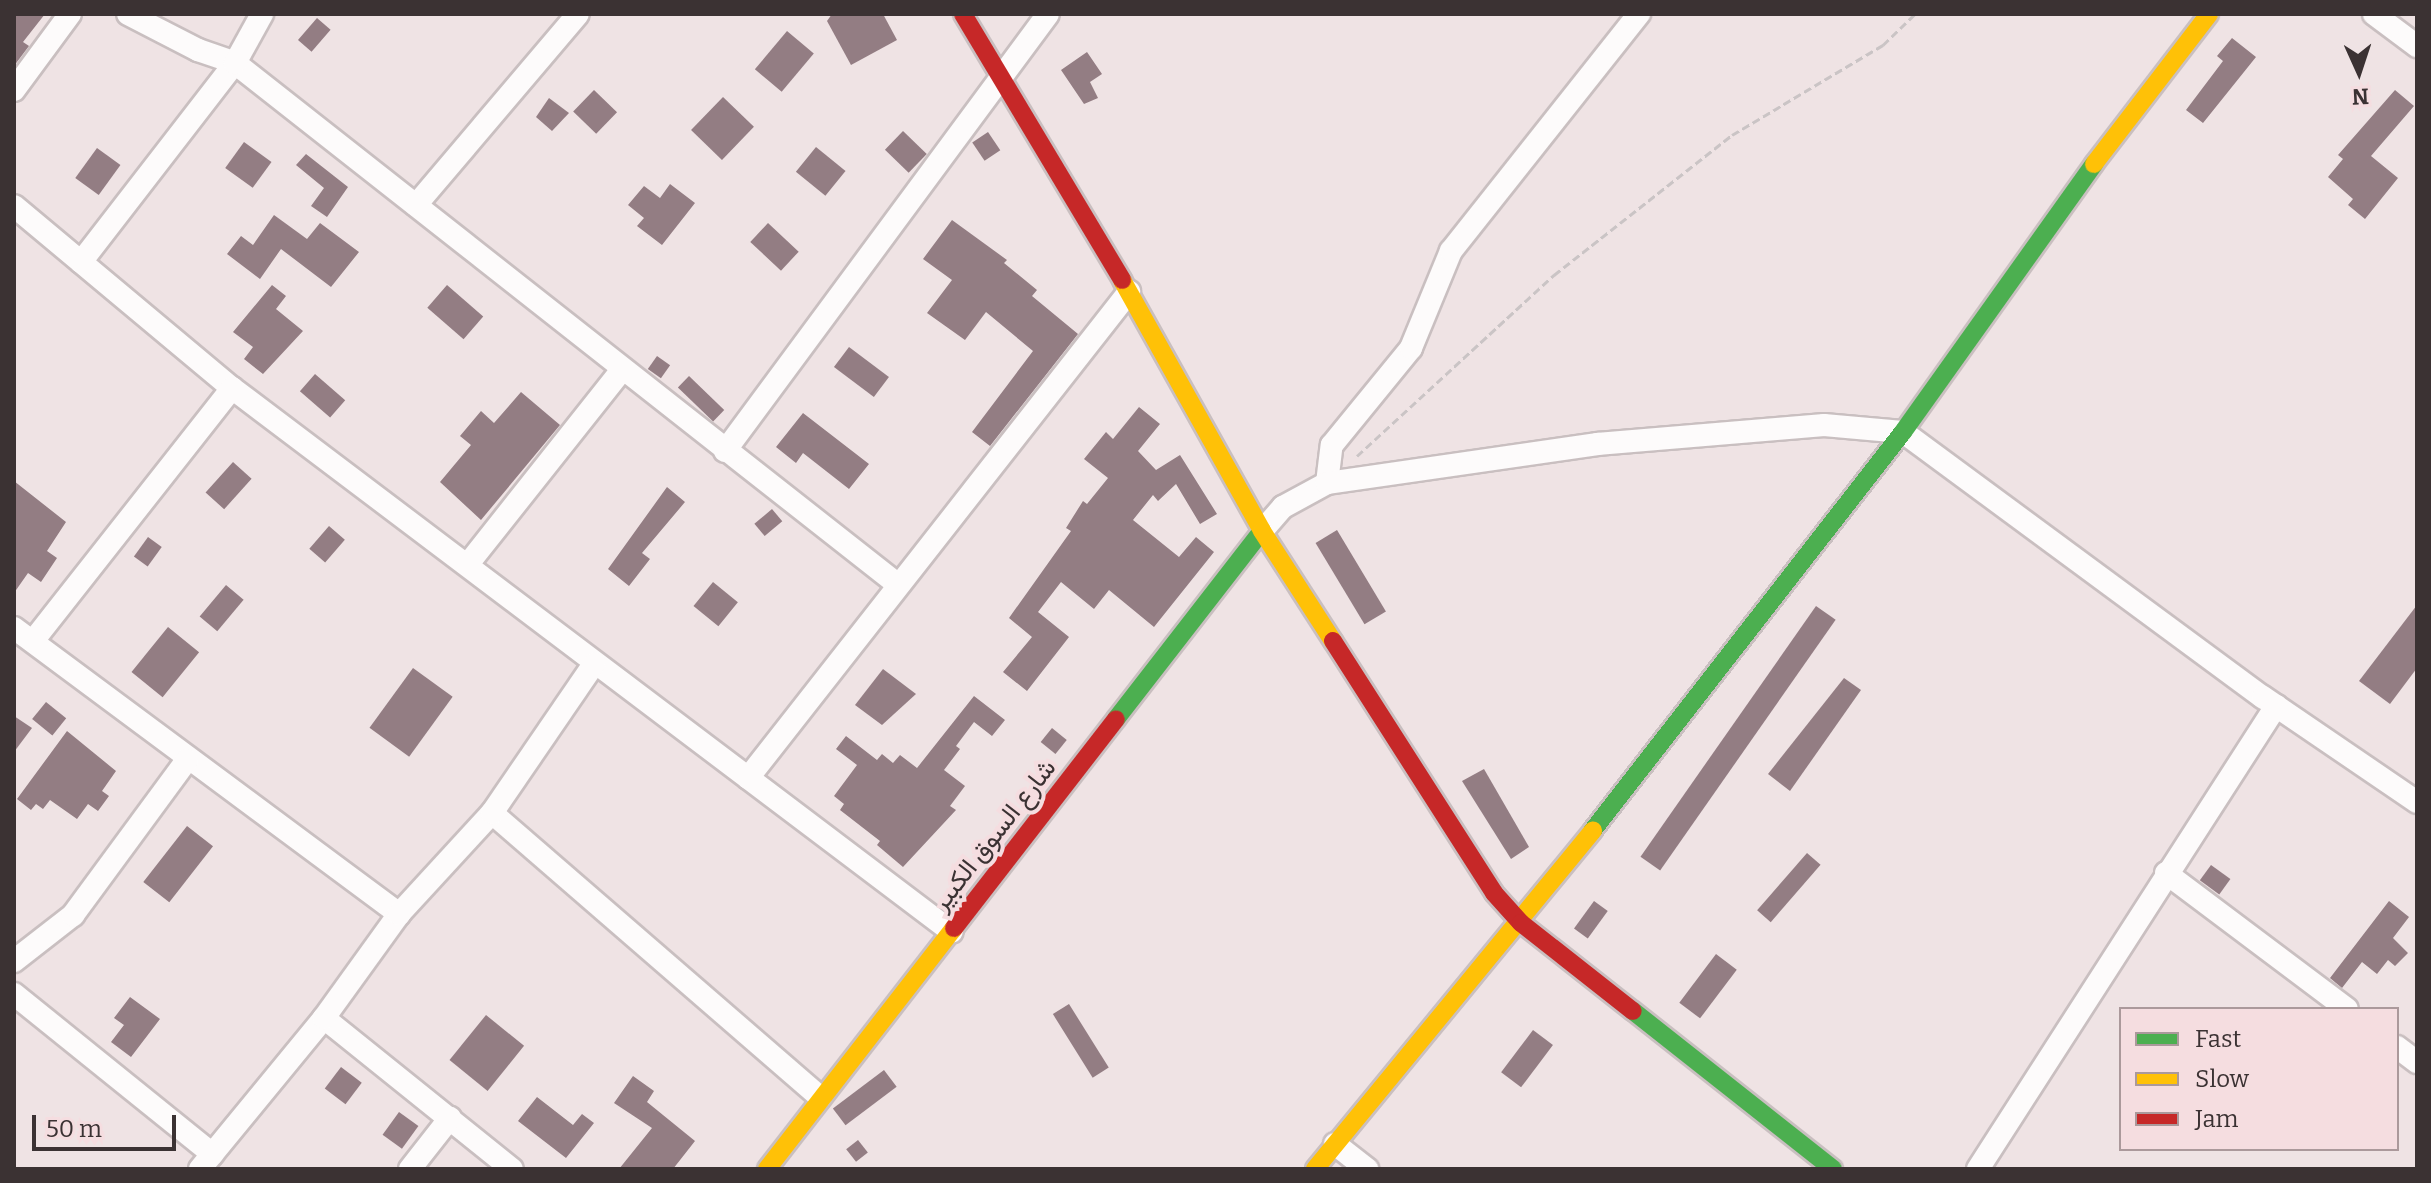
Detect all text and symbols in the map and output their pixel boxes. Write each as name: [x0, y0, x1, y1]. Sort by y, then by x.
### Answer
north arrow: [2319, 32, 2399, 112]
text: N: [2351, 83, 2369, 110]
street label: شارع السوق الكبير: [925, 753, 1063, 917]
legend: [2119, 1007, 2399, 1151]
text: Fast: [2195, 1025, 2241, 1053]
text: Slow: [2195, 1065, 2249, 1093]
scale bar: [36, 1099, 180, 1149]
text: Jam: [2195, 1105, 2238, 1133]
text: 50 m: [46, 1115, 102, 1143]

